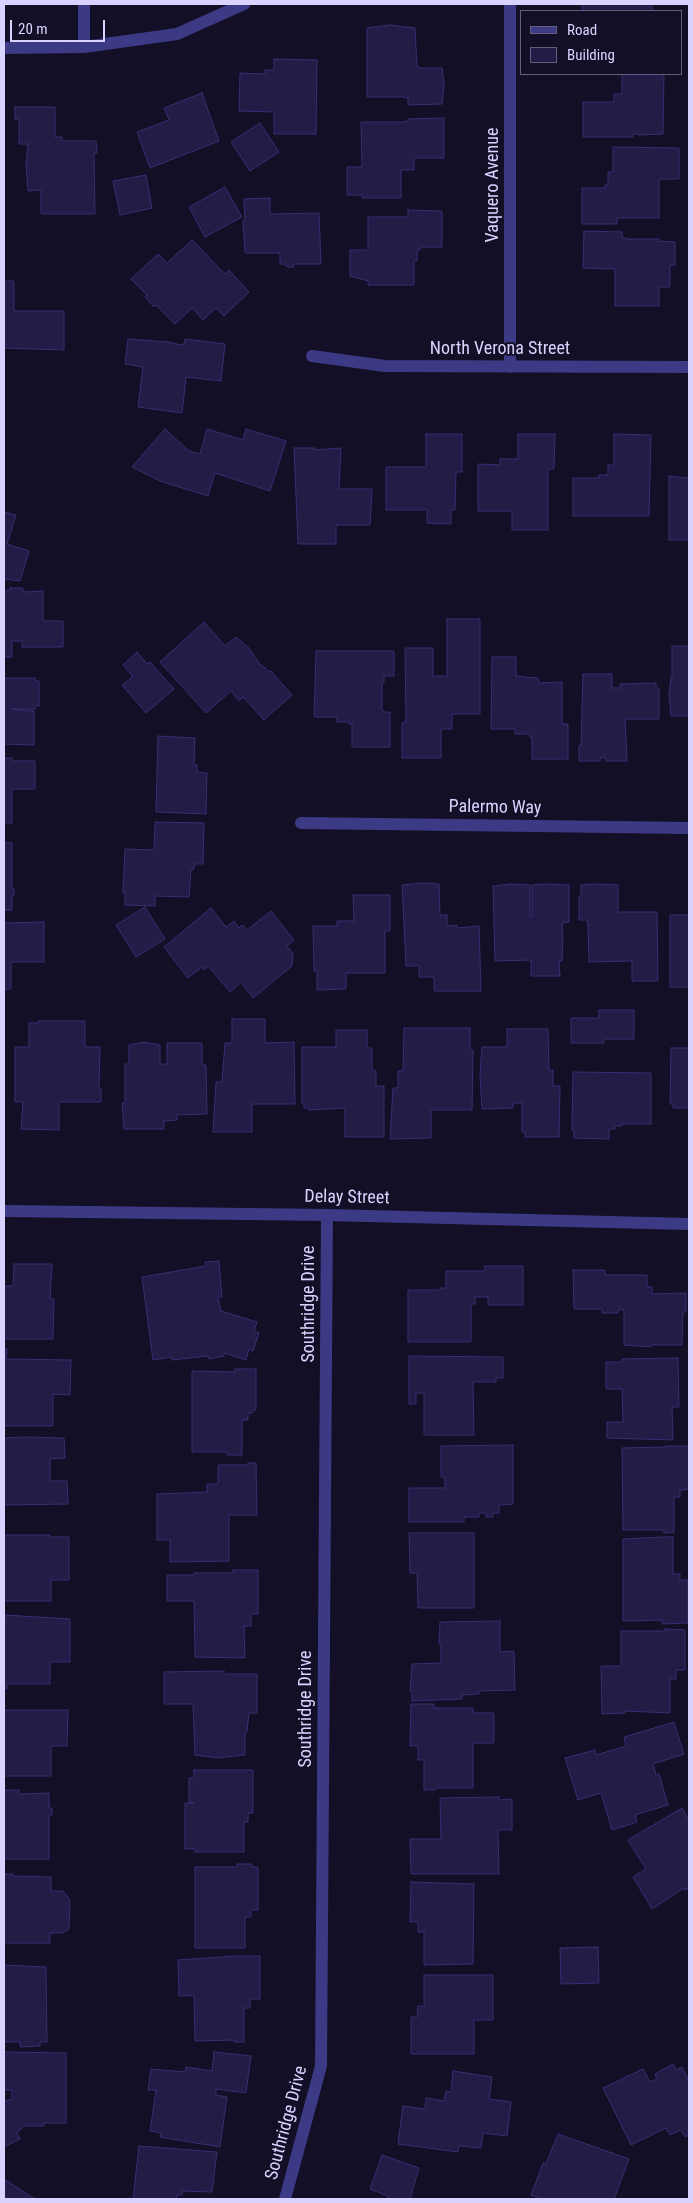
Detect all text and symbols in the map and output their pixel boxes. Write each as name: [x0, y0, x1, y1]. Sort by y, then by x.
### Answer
scale bar: [12, 10, 108, 42]
legend: [520, 10, 683, 75]
text: 20 m: [18, 20, 48, 38]
text: Road: [567, 21, 597, 39]
text: Building: [567, 46, 615, 64]
street label: Vaquero Avenue: [482, 128, 504, 242]
street label: North Verona Street: [430, 338, 570, 360]
street label: Palermo Way: [448, 796, 542, 820]
street label: Delay Street: [304, 1186, 390, 1210]
street label: Southridge Drive: [298, 1246, 320, 1362]
street label: Southridge Drive: [295, 1651, 317, 1767]
street label: Southridge Drive: [261, 2064, 313, 2182]

